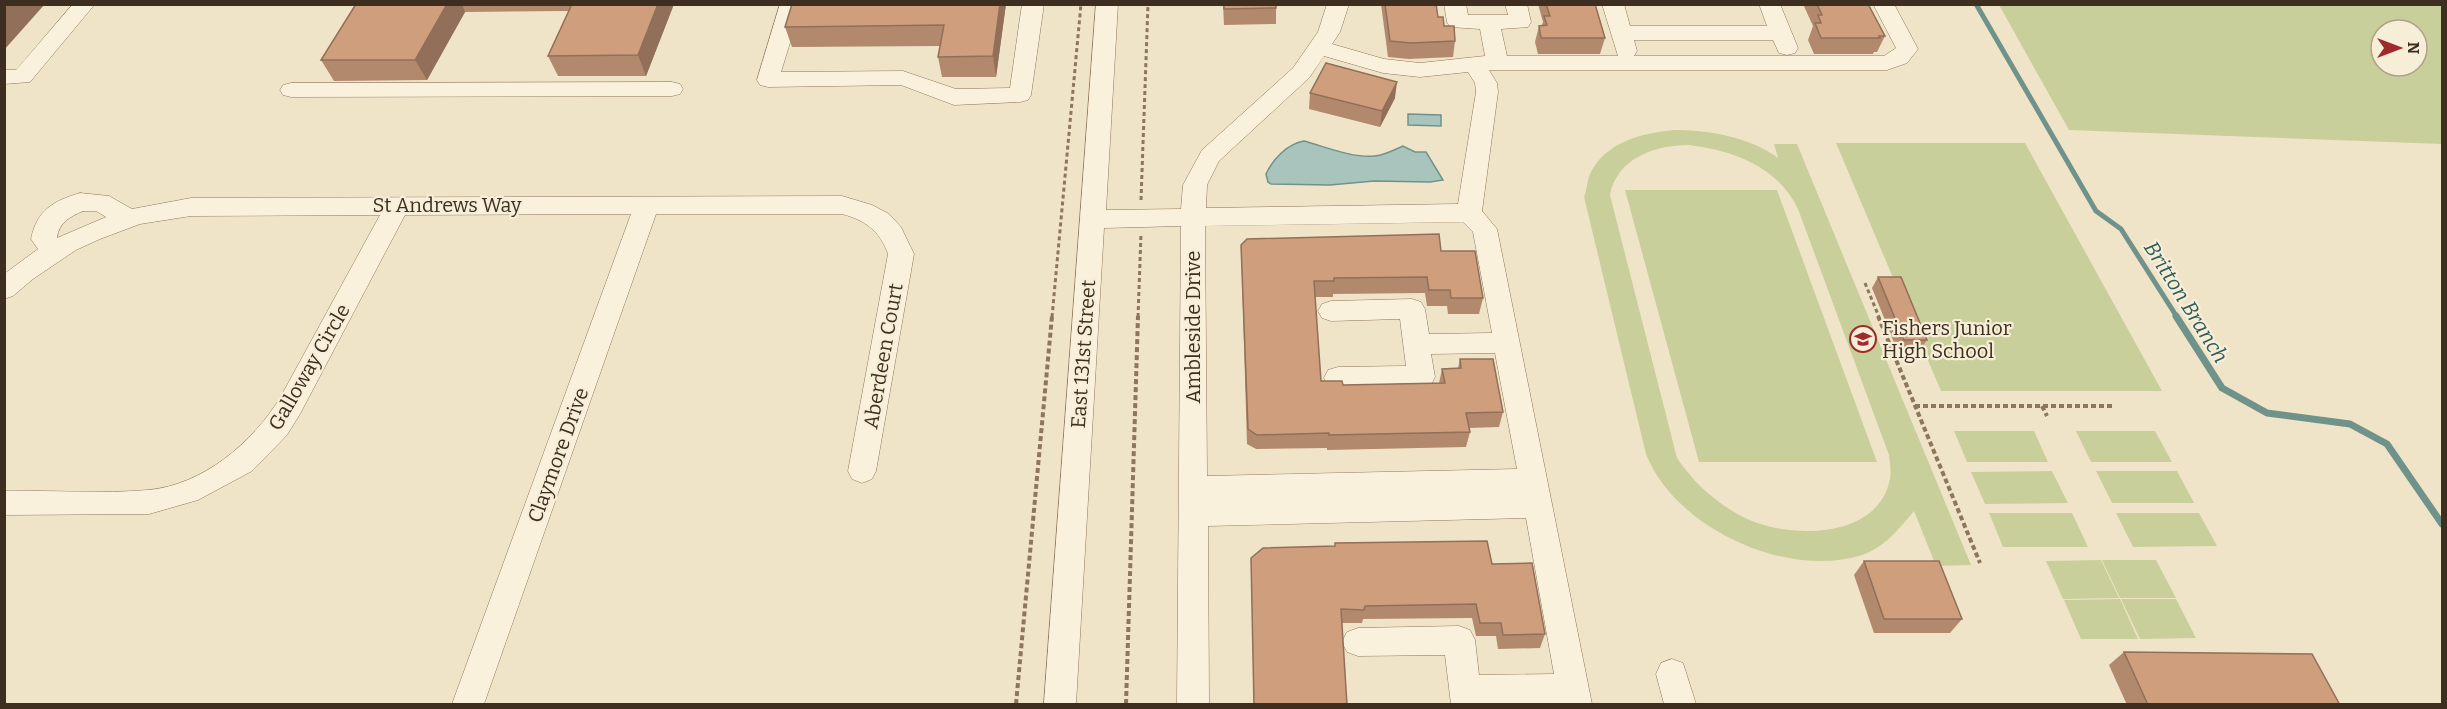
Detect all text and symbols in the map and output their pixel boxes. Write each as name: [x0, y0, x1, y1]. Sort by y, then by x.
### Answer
north arrow: [2369, 18, 2429, 78]
text: N: [2404, 42, 2423, 54]
street label: St Andrews Way: [372, 193, 522, 217]
water label: Britton Branch: [2138, 236, 2234, 368]
street label: Ambleside Drive: [1181, 251, 1205, 403]
street label: East 131st Street: [1066, 279, 1100, 429]
street label: Aberdeen Court: [858, 281, 908, 431]
street label: Galloway Circle: [263, 300, 355, 434]
place label: Fishers Junior High School: [1882, 316, 2012, 363]
school or university icon: Fishers Junior High School: [1848, 324, 1878, 354]
street label: Claymore Drive: [522, 384, 594, 526]

